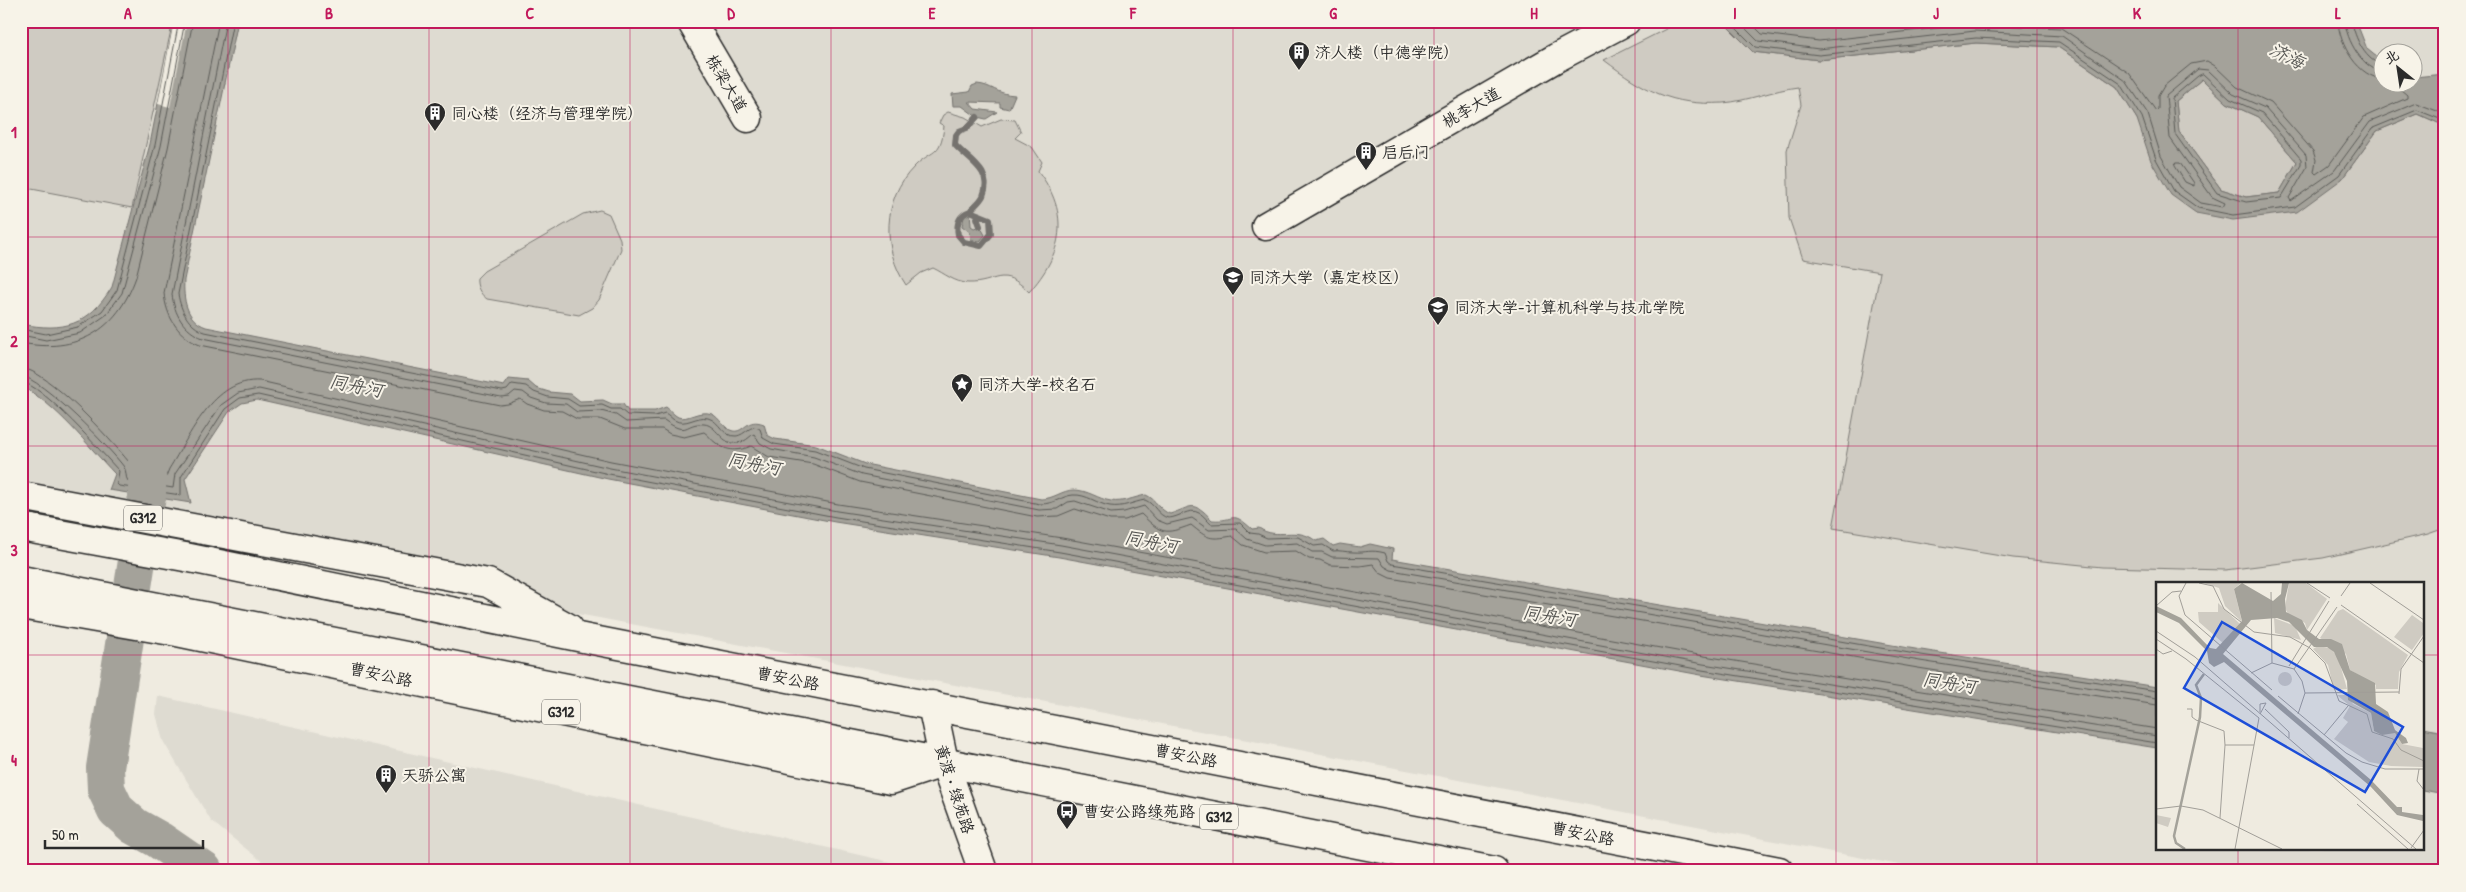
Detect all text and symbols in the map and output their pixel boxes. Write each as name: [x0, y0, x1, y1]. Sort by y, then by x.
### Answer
text: A: [124, 2, 132, 24]
text: B: [325, 2, 333, 24]
text: C: [526, 2, 535, 24]
text: D: [727, 2, 735, 24]
text: E: [928, 2, 936, 24]
text: F: [1129, 2, 1137, 24]
text: G: [1329, 2, 1337, 24]
text: H: [1530, 2, 1538, 24]
text: I: [1733, 2, 1737, 24]
text: J: [1933, 2, 1939, 24]
text: K: [2133, 2, 2142, 24]
text: L: [2335, 2, 2341, 24]
water label: 济海: [2266, 36, 2311, 76]
building icon: 济人楼（中德学院）: [1287, 40, 1311, 71]
place label: 济人楼（中德学院）: [1315, 41, 1459, 63]
north arrow: [2374, 42, 2424, 92]
text: 北: [2380, 45, 2402, 68]
street label: 栋梁大道: [701, 50, 753, 116]
street label: 桃李大道: [1438, 81, 1504, 133]
building icon: 同心楼（经济与管理学院）: [423, 101, 447, 132]
place label: 同心楼（经济与管理学院）: [451, 102, 643, 124]
text: 1: [11, 121, 17, 143]
building icon: 启后门: [1354, 140, 1378, 171]
place label: 启后门: [1382, 141, 1430, 163]
school or university icon: 同济大学（嘉定校区）: [1221, 265, 1245, 296]
place label: 同济大学（嘉定校区）: [1249, 266, 1409, 288]
school or university icon: 同济大学-计算机科学与技术学院: [1426, 295, 1450, 326]
place label: 同济大学-计算机科学与技术学院: [1454, 296, 1684, 318]
text: 2: [10, 330, 18, 352]
water label: 同舟河: [327, 368, 388, 404]
place icon: 同济大学-校名石: [950, 372, 974, 403]
place label: 同济大学-校名石: [978, 373, 1096, 395]
water label: 同舟河: [725, 446, 786, 482]
road number: G312: [124, 506, 162, 530]
water label: 同舟河: [1122, 524, 1183, 560]
text: 3: [10, 539, 18, 561]
inset map: [2156, 582, 2424, 850]
water label: 同舟河: [1520, 599, 1581, 633]
street label: 曹安公路: [347, 657, 415, 691]
street label: 曹安公路: [754, 661, 822, 695]
water label: 同舟河: [1920, 666, 1981, 700]
road number: G312: [542, 700, 580, 724]
street label: 曹安公路: [1152, 738, 1220, 772]
street label: 黄渡 • 绿苑路: [930, 741, 980, 837]
text: 4: [11, 749, 17, 771]
building icon: 天骄公寓: [374, 763, 398, 794]
place label: 天骄公寓: [402, 764, 466, 786]
bus stop icon: 曹安公路绿苑路: [1055, 799, 1079, 830]
place label: 曹安公路绿苑路: [1083, 800, 1195, 822]
road number: G312: [1200, 804, 1238, 830]
street label: 曹安公路: [1549, 816, 1617, 850]
scale bar: [45, 817, 202, 849]
text: 50 m: [52, 824, 79, 845]

